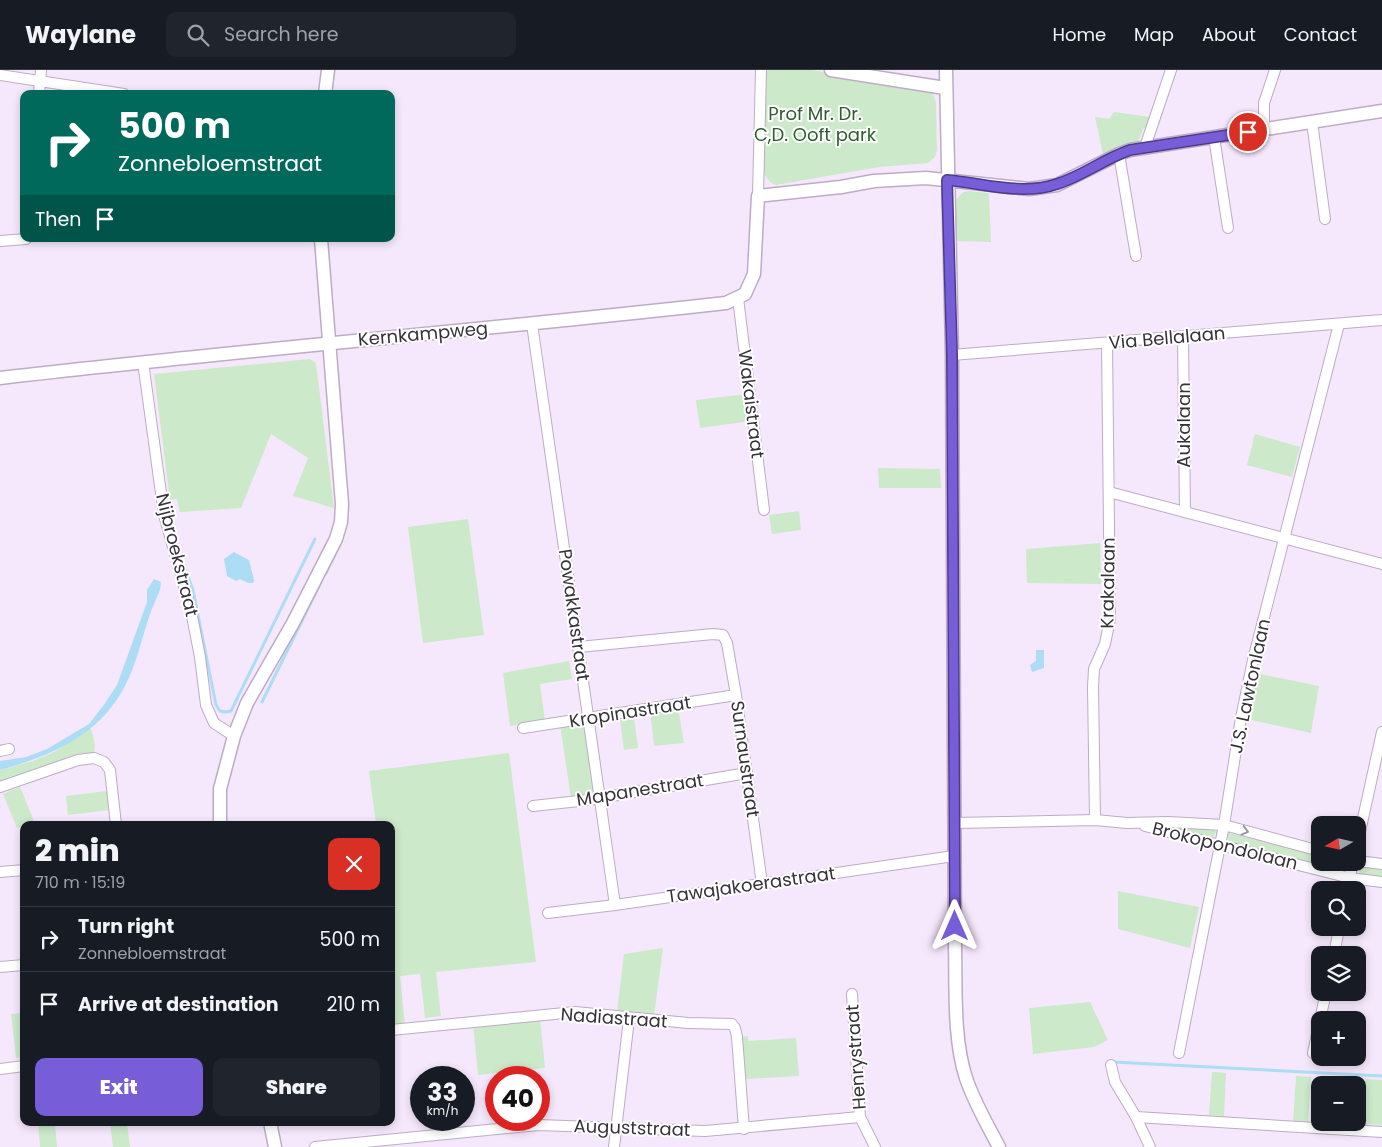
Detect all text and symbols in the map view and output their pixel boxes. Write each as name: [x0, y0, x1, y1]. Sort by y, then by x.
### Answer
search box: [166, 12, 516, 57]
text: Waylane: [25, 18, 136, 51]
icon: search: [184, 21, 212, 49]
text: Search here: [224, 21, 339, 48]
text: Home: [1052, 22, 1106, 47]
text: Map: [1134, 22, 1174, 47]
text: About: [1202, 22, 1256, 47]
text: Contact: [1284, 22, 1357, 47]
text: 500 m: [118, 101, 231, 150]
park label: Prof Mr. Dr. C,D. Ooft park: [754, 101, 877, 147]
icon: right: [35, 110, 100, 175]
pin: [1227, 111, 1269, 153]
icon: arrive: [1234, 118, 1262, 146]
text: Zonnebloemstraat: [118, 148, 322, 179]
icon: arrive: [91, 205, 119, 233]
text: Then: [35, 206, 81, 233]
street label: Kernkampweg: [357, 315, 489, 352]
street label: Via Bellalaan: [1108, 320, 1226, 355]
street label: Wakaistraat: [732, 348, 771, 460]
street label: Aukalaan: [1171, 382, 1196, 468]
street label: Nijbroekstraat: [150, 491, 205, 619]
street label: Krakalaan: [1094, 537, 1121, 629]
street label: Powakkastraat: [553, 547, 596, 683]
street label: J.S. Lawtonlaan: [1223, 616, 1276, 756]
street label: Kropinastraat: [567, 690, 693, 733]
street label: Surnaustraat: [725, 699, 766, 819]
street label: Mapanestraat: [575, 767, 705, 812]
street label: Brokopondolaan: [1150, 815, 1301, 876]
north arrow: [1311, 816, 1366, 871]
map controls: [1311, 816, 1366, 1131]
one-way arrow: [1240, 825, 1249, 836]
text: 2 min: [35, 829, 120, 872]
button: close: [328, 838, 380, 890]
street label: Tawajakoerastraat: [665, 860, 837, 909]
text: 710 m · 15:19: [35, 871, 125, 894]
button: search: [1311, 881, 1366, 936]
position arrow: [928, 899, 980, 951]
text: Turn right: [78, 913, 174, 940]
icon: right: [35, 925, 63, 953]
text: 500 m: [320, 926, 380, 953]
text: Zonnebloemstraat: [78, 942, 226, 965]
button: layers: [1311, 946, 1366, 1001]
icon: arrive: [35, 990, 63, 1018]
text: Arrive at destination: [78, 991, 279, 1018]
text: 210 m: [326, 991, 380, 1018]
street label: Nadiastraat: [560, 1001, 668, 1034]
street label: Henrystraat: [839, 1004, 872, 1111]
button: +: [1311, 1011, 1366, 1066]
button: Exit: [35, 1058, 203, 1116]
button: Share: [213, 1058, 380, 1116]
speed limit sign: 40: [485, 1066, 550, 1131]
text: 33: [427, 1075, 458, 1110]
button: −: [1311, 1076, 1366, 1131]
text: km/h: [427, 1102, 458, 1119]
street label: Auguststraat: [573, 1113, 691, 1142]

